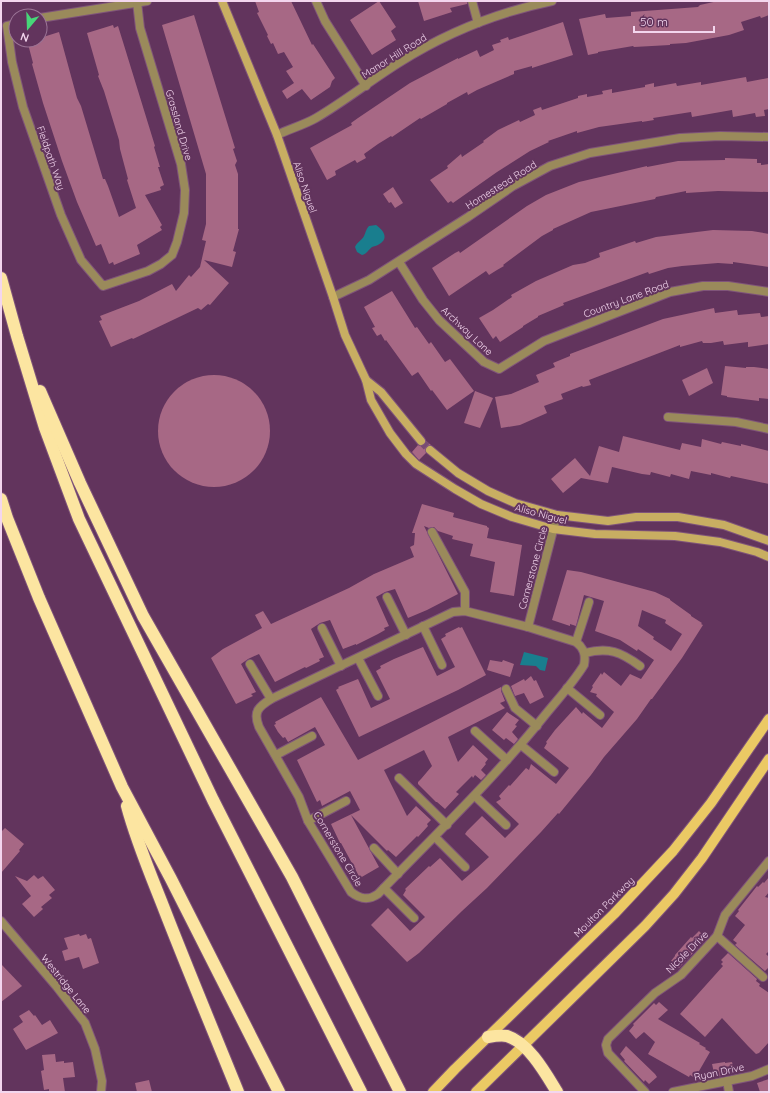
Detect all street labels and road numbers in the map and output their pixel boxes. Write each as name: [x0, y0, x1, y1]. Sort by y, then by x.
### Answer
street label: Manor Hill Road: [359, 31, 429, 81]
street label: Grassland Drive: [163, 88, 195, 162]
street label: Fieldpath Way: [34, 124, 68, 192]
street label: Homestead Road: [463, 158, 539, 212]
street label: Aliso Niguel: [290, 160, 320, 214]
street label: Country Lane Road: [581, 277, 671, 321]
street label: Archway Lane: [439, 304, 496, 358]
street label: Aliso Niguel: [513, 501, 569, 527]
street label: Cornerstone Circle: [516, 525, 550, 611]
street label: Cornerstone Circle: [310, 809, 366, 889]
street label: Moulton Parkway: [571, 874, 637, 940]
street label: Nicole Drive: [663, 928, 711, 976]
street label: Westridge Lane: [38, 952, 94, 1017]
street label: Ryan Drive: [693, 1060, 746, 1084]

